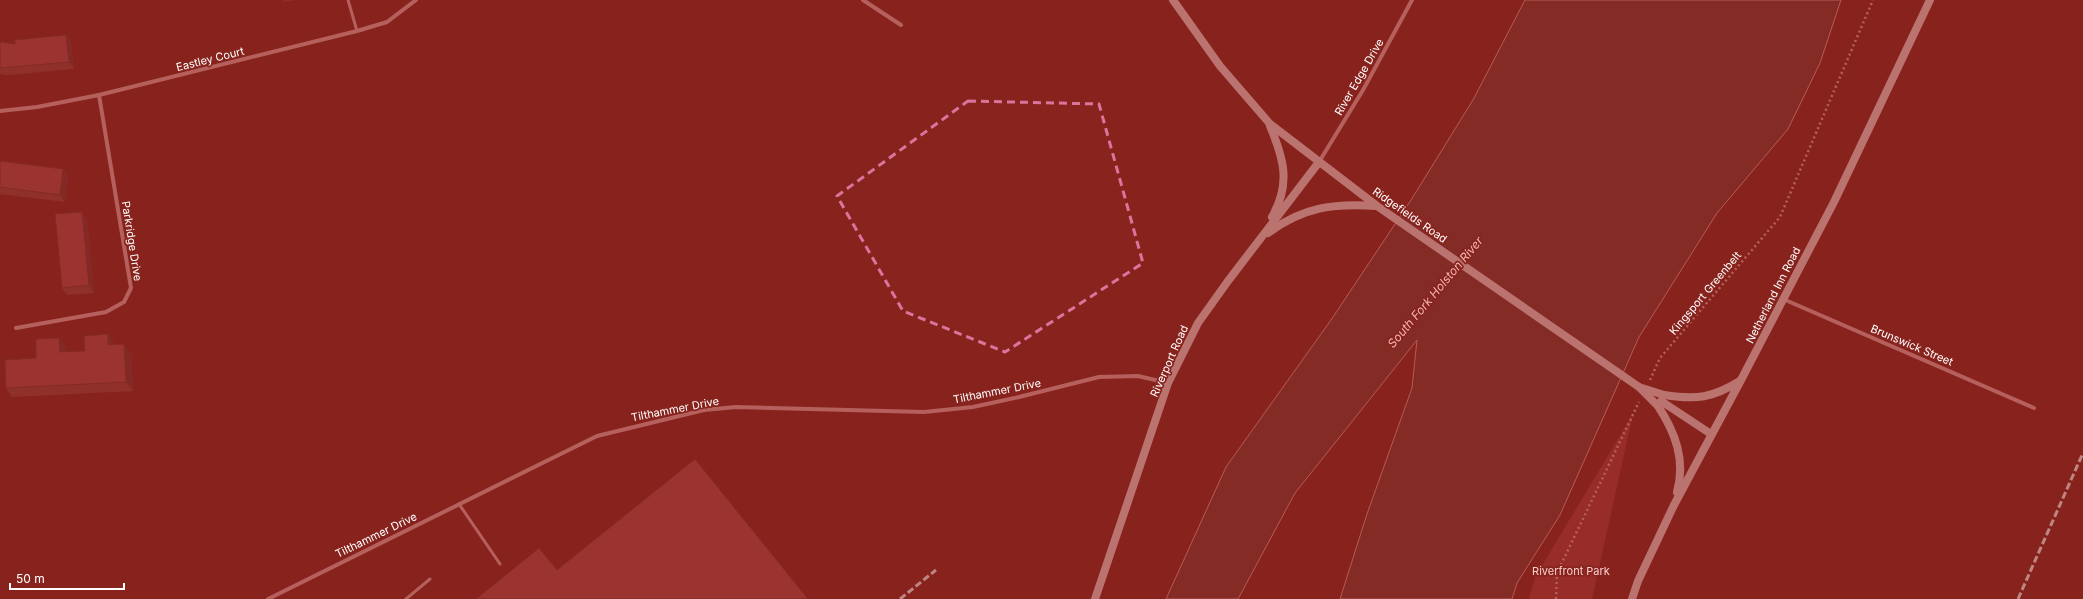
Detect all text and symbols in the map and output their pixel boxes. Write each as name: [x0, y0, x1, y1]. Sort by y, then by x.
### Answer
street label: River Edge Drive: [1331, 36, 1387, 118]
street label: Eastley Court: [175, 44, 246, 74]
street label: Ridgefields Road: [1370, 184, 1450, 246]
street label: Parkridge Drive: [119, 200, 145, 282]
water label: South Fork Holston River: [1384, 233, 1486, 351]
street label: Netherland Inn Road: [1743, 244, 1803, 346]
street label: Kingsport Greenbelt: [1666, 248, 1744, 338]
street label: Brunswick Street: [1869, 321, 1956, 369]
street label: Riverport Road: [1147, 323, 1191, 399]
street label: Tilthammer Drive: [952, 376, 1042, 406]
street label: Tilthammer Drive: [630, 394, 720, 424]
street label: Tilthammer Drive: [333, 509, 419, 561]
park label: Riverfront Park: [1532, 564, 1610, 578]
scale bar: [10, 565, 124, 591]
text: 50 m: [16, 571, 45, 586]

